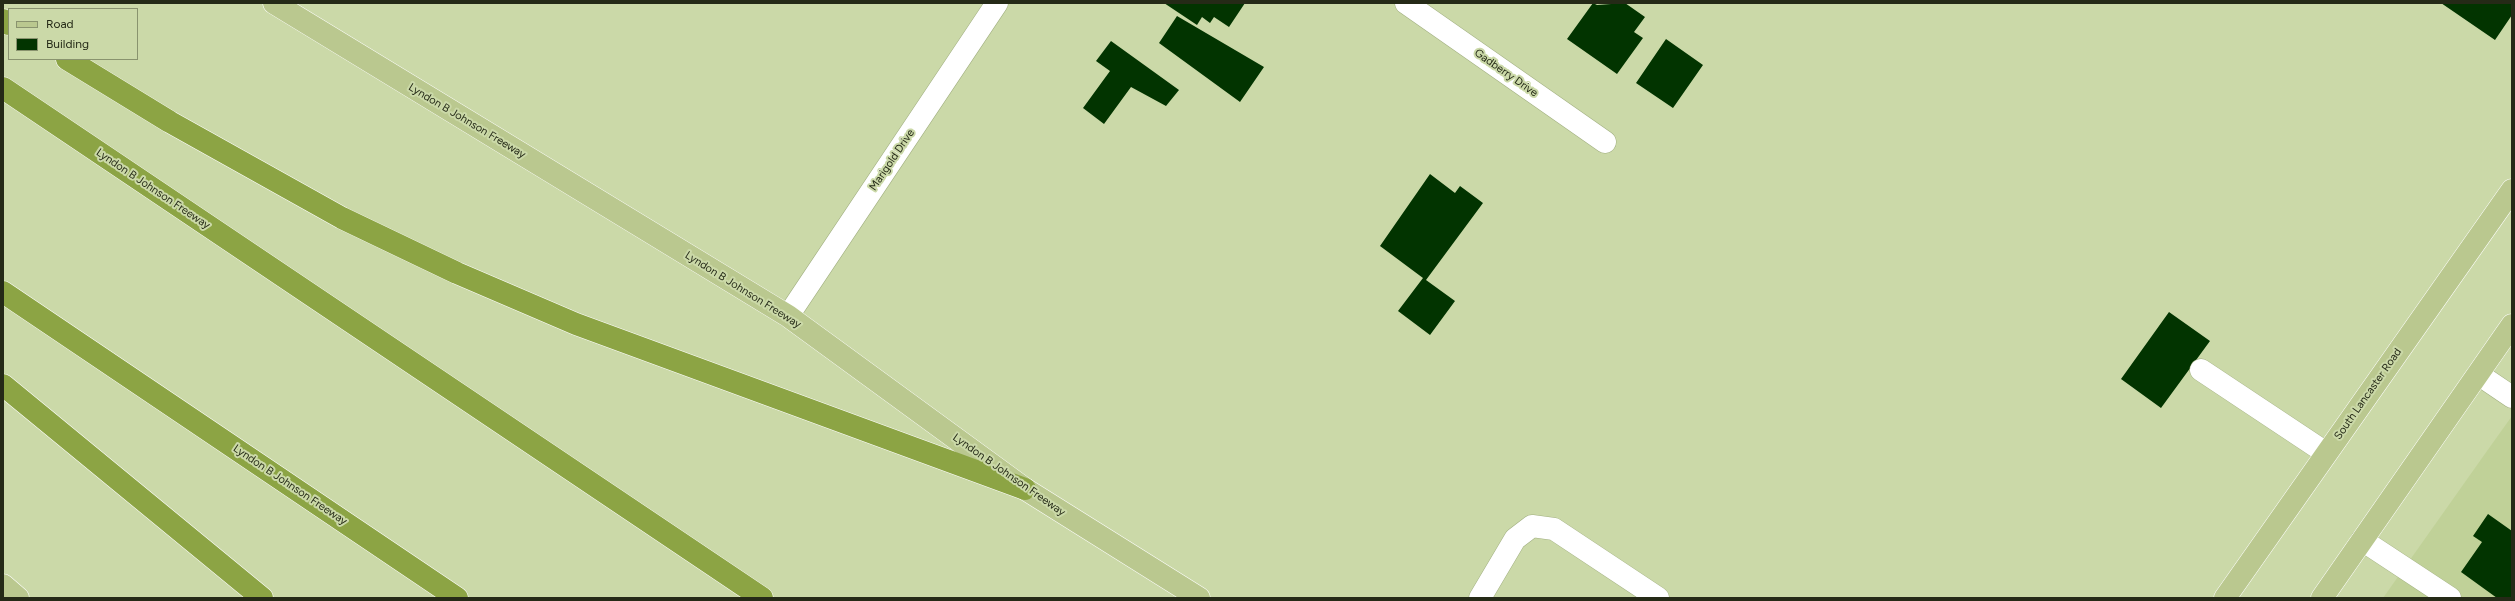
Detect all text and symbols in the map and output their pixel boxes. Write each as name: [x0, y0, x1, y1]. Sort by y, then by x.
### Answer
legend: [8, 8, 138, 60]
text: Road: [46, 17, 74, 31]
text: Building: [46, 37, 89, 51]
street label: Gadberry Drive: [1472, 46, 1540, 100]
street label: Lyndon B Johnson Freeway: [406, 81, 528, 161]
street label: Marigold Drive: [867, 127, 917, 193]
street label: Lyndon B Johnson Freeway: [93, 146, 213, 232]
street label: Lyndon B Johnson Freeway: [682, 249, 804, 331]
street label: South Lancaster Road: [2332, 346, 2404, 442]
street label: Lyndon B Johnson Freeway: [950, 431, 1068, 519]
street label: Lyndon B Johnson Freeway: [230, 442, 350, 528]

